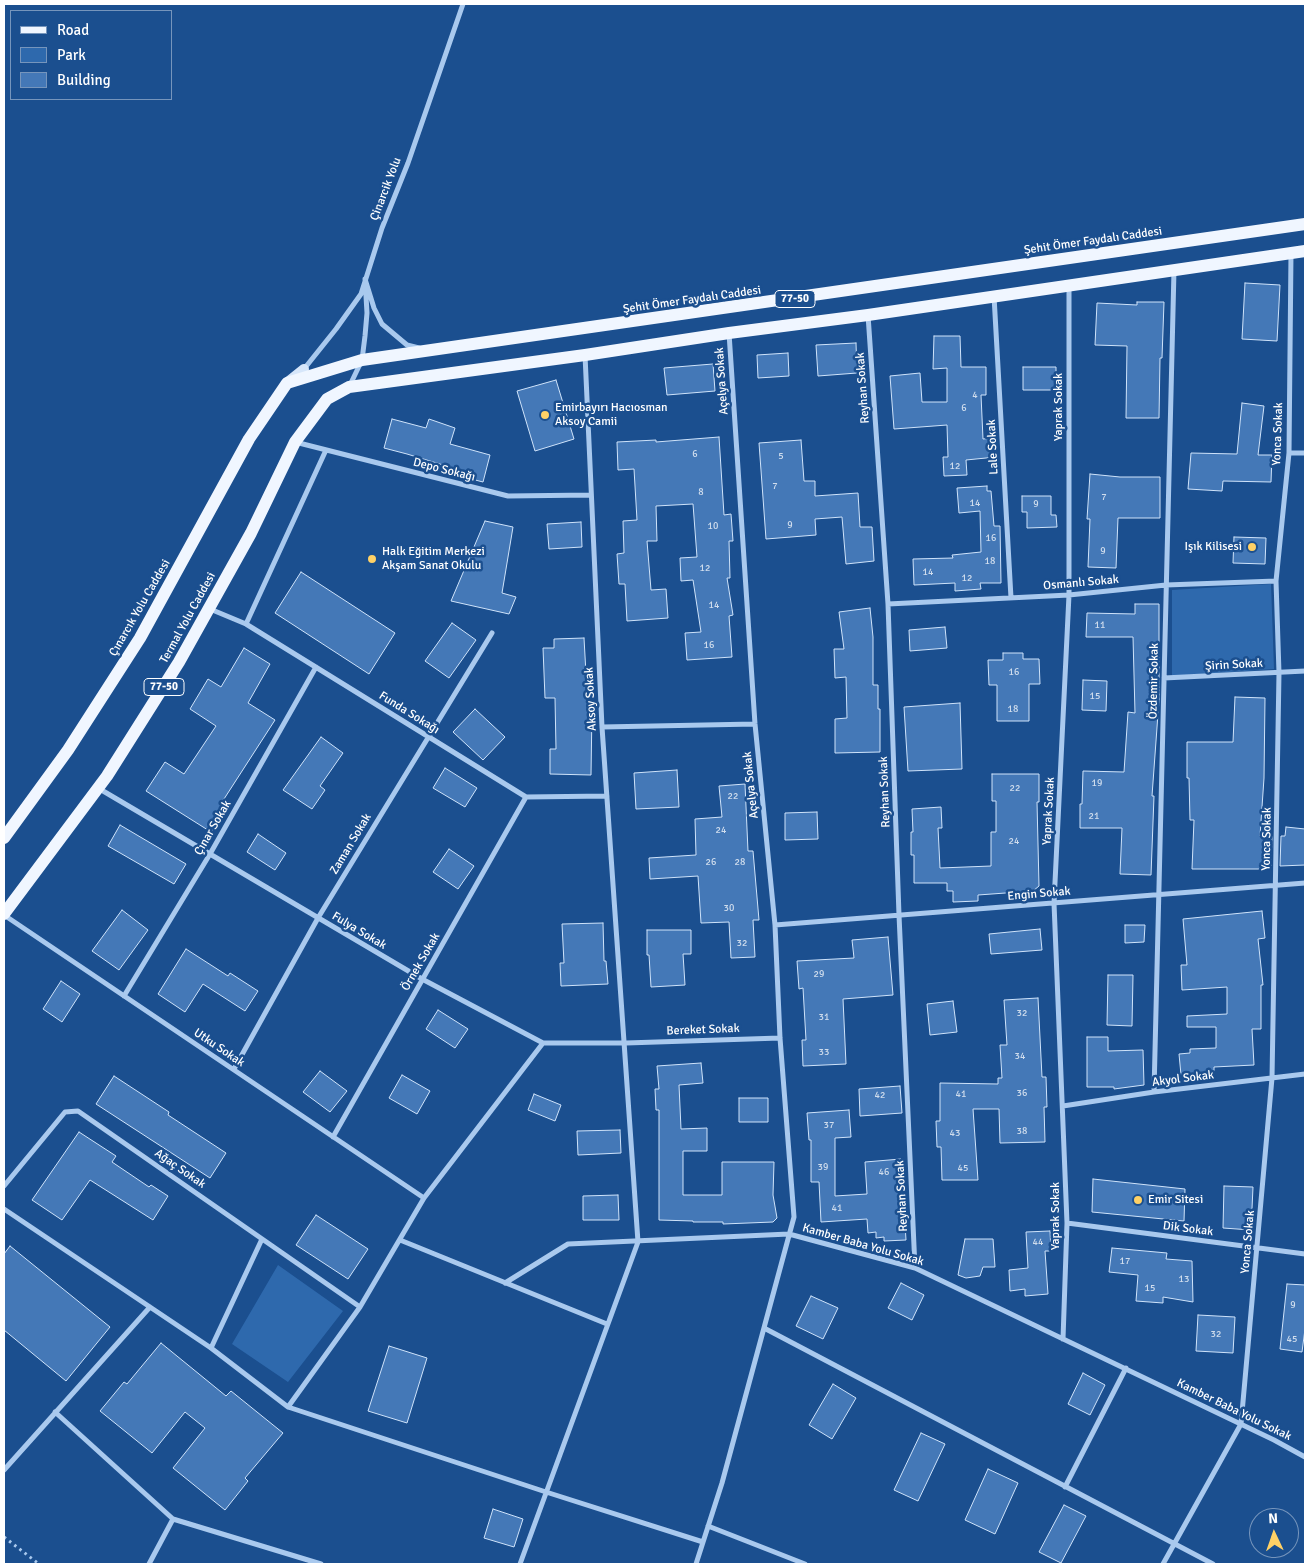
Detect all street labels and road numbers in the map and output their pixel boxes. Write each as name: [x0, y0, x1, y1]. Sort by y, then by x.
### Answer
street label: Çinarcik Yolu: [367, 155, 405, 223]
street label: Şehit Ömer Faydalı Caddesi: [1023, 224, 1163, 258]
street label: Şehit Ömer Faydalı Caddesi: [622, 283, 762, 317]
road number: 77-50: [775, 290, 815, 308]
street label: Açelya Sokak: [712, 347, 732, 415]
street label: Reyhan Sokak: [853, 352, 873, 424]
street label: Yaprak Sokak: [1052, 373, 1066, 441]
street label: Yonca Sokak: [1270, 402, 1286, 466]
street label: Lale Sokak: [984, 419, 1002, 475]
street label: Depo Sokağı: [411, 455, 477, 485]
street label: Çınarcık Yolu Caddesi: [106, 557, 174, 659]
street label: Termal Yolu Caddesi: [157, 570, 219, 666]
street label: Osmanlı Sokak: [1043, 573, 1119, 593]
street label: Özdemir Sokak: [1146, 643, 1162, 719]
street label: Şirin Sokak: [1205, 656, 1263, 674]
street label: Aksoy Sokak: [582, 667, 600, 731]
road number: 77-50: [144, 679, 184, 696]
street label: Funda Sokağı: [376, 689, 442, 737]
street label: Açelya Sokak: [740, 751, 762, 819]
street label: Reyhan Sokak: [877, 756, 893, 828]
street label: Yaprak Sokak: [1040, 777, 1058, 845]
street label: Çınar Sokak: [191, 798, 235, 858]
street label: Yonca Sokak: [1259, 807, 1275, 871]
street label: Zaman Sokak: [327, 811, 375, 877]
street label: Engin Sokak: [1007, 884, 1071, 904]
street label: Fulya Sokak: [329, 909, 389, 953]
street label: Örnek Sokak: [399, 930, 443, 994]
street label: Bereket Sokak: [666, 1022, 740, 1038]
street label: Utku Sokak: [191, 1026, 247, 1070]
street label: Akyol Sokak: [1151, 1068, 1215, 1090]
street label: Ağaç Sokak: [152, 1146, 208, 1192]
street label: Reyhan Sokak: [893, 1160, 911, 1232]
street label: Yaprak Sokak: [1049, 1182, 1063, 1250]
street label: Yonca Sokak: [1238, 1210, 1258, 1274]
street label: Dik Sokak: [1162, 1219, 1214, 1239]
street label: Kamber Baba Yolu Sokak: [801, 1221, 925, 1269]
street label: Kamber Baba Yolu Sokak: [1174, 1376, 1294, 1444]

